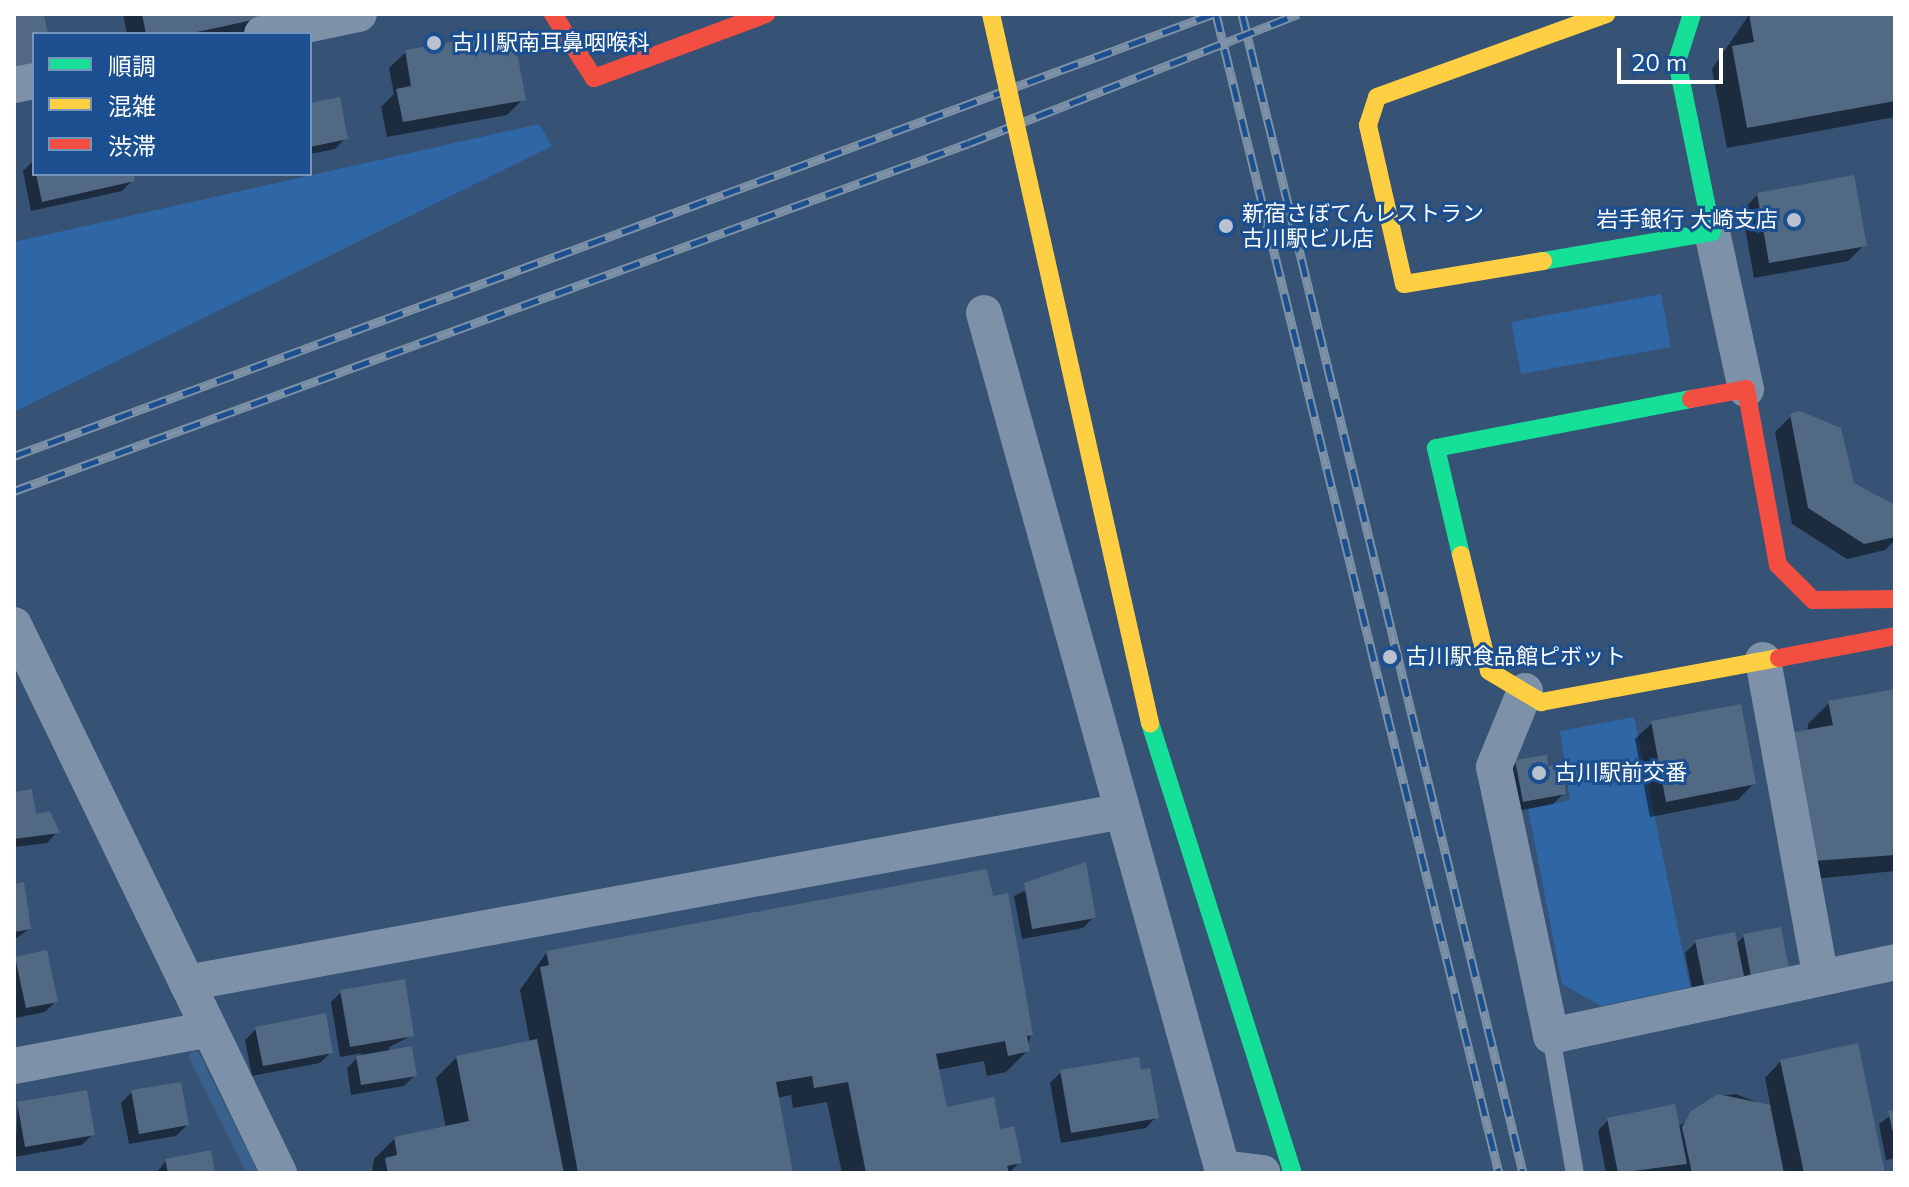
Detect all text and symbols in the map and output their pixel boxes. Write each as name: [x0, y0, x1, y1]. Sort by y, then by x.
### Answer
place label: 古川駅南耳鼻咽喉科: [452, 30, 650, 56]
legend: [32, 32, 312, 176]
marker: 古川駅南耳鼻咽喉科: [423, 32, 445, 54]
scale bar: [1621, 32, 1727, 82]
text: 20 m: [1631, 47, 1687, 77]
text: 順調: [108, 51, 156, 81]
text: 混雑: [108, 91, 156, 121]
text: 渋滞: [108, 131, 156, 161]
place label: 新宿さぼてんレストラン 古川駅ビル店: [1242, 200, 1484, 252]
place label: 岩手銀行 大崎支店: [1596, 207, 1778, 233]
marker: 岩手銀行 大崎支店: [1785, 211, 1803, 229]
marker: 新宿さぼてんレストラン 古川駅ビル店: [1217, 217, 1235, 235]
place label: 古川駅食品館ピボット: [1406, 644, 1626, 670]
marker: 古川駅食品館ピボット: [1381, 648, 1399, 666]
place label: 古川駅前交番: [1555, 760, 1687, 786]
marker: 古川駅前交番: [1530, 764, 1548, 782]

